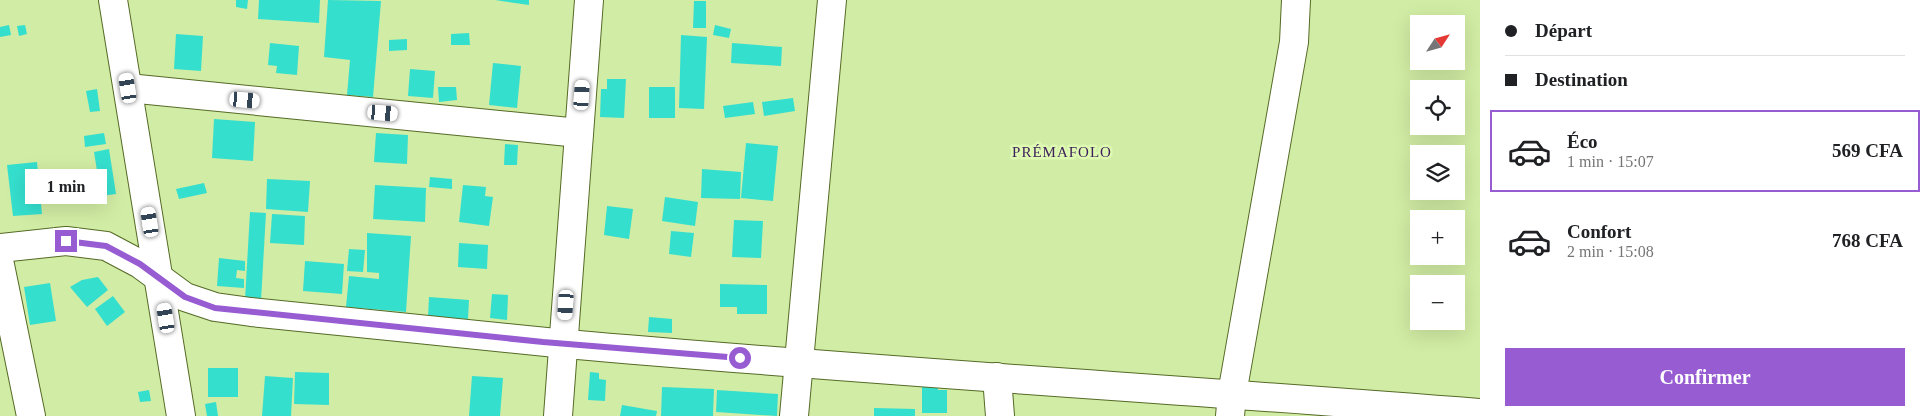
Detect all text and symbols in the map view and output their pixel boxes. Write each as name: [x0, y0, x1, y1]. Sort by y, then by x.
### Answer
north arrow: [1410, 15, 1465, 70]
map controls: [1410, 15, 1465, 330]
text: Départ: [1535, 20, 1592, 41]
text: Destination: [1535, 69, 1628, 90]
car: [118, 72, 137, 104]
car: [573, 80, 590, 110]
button: locate: [1410, 80, 1465, 135]
car: [229, 91, 260, 109]
car: [367, 104, 398, 122]
icon: car: [1507, 129, 1552, 174]
text: Éco: [1567, 131, 1598, 152]
text: 569 CFA: [1832, 140, 1903, 161]
district label: PRÉMAFOLO: [1012, 144, 1112, 160]
button: layers: [1410, 145, 1465, 200]
text: 1 min · 15:07: [1567, 153, 1654, 170]
callout: 1 min: [25, 168, 107, 204]
text: 1 min: [47, 178, 85, 195]
car: [140, 206, 159, 238]
button: +: [1410, 210, 1465, 265]
icon: car: [1507, 219, 1552, 264]
text: Confort: [1567, 221, 1631, 242]
route end: [55, 230, 77, 252]
text: 768 CFA: [1832, 230, 1903, 251]
text: 2 min · 15:08: [1567, 243, 1654, 260]
button: −: [1410, 275, 1465, 330]
car: [557, 290, 574, 320]
car: [156, 302, 175, 334]
route start: [729, 347, 751, 369]
button: Confirmer: [1505, 348, 1905, 406]

